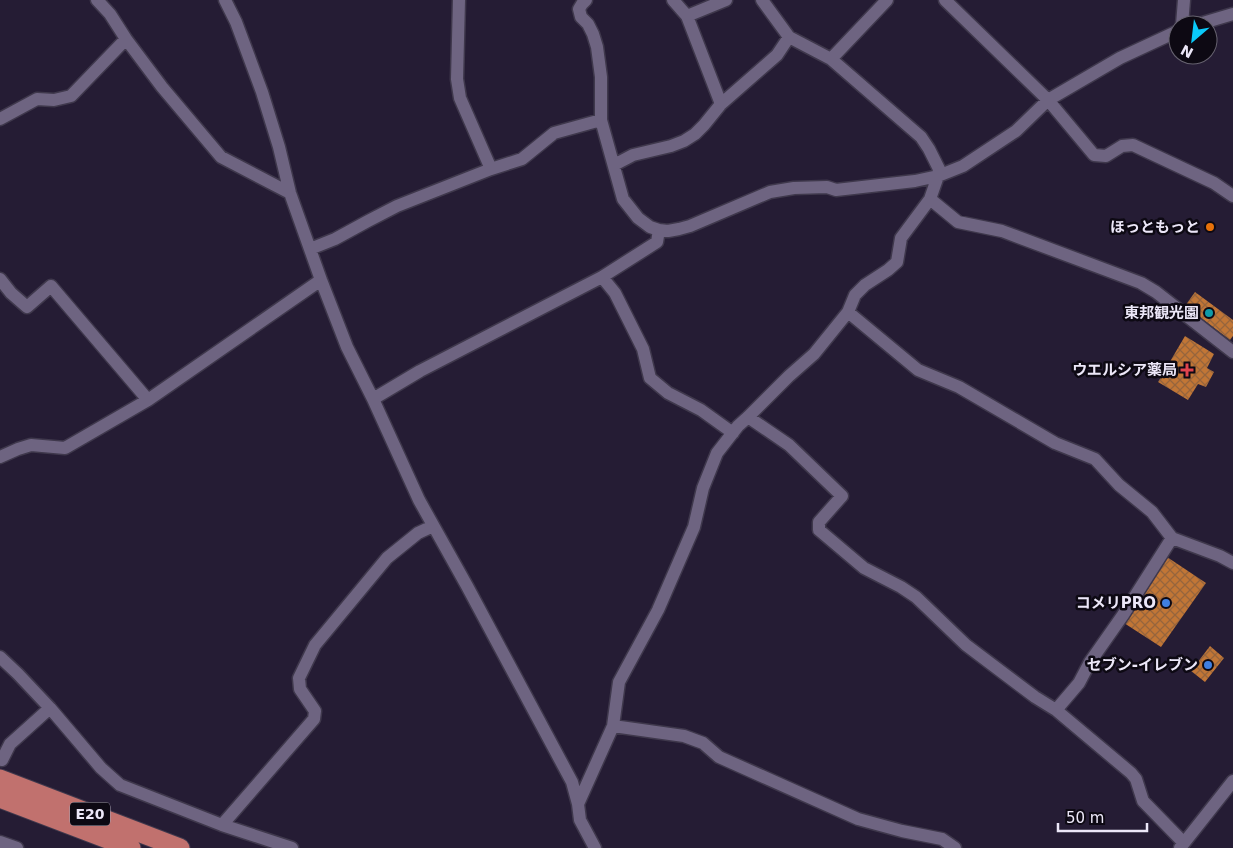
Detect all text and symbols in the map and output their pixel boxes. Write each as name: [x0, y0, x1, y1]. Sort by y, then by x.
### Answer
north arrow: [1168, 15, 1218, 65]
text: N: [1178, 42, 1196, 61]
place label: ほっともっと: [1110, 218, 1200, 236]
marker: ほっともっと: [1204, 221, 1216, 233]
place label: 東邦観光園: [1124, 304, 1199, 322]
marker: 東邦観光園: [1203, 307, 1215, 319]
place label: ウエルシア薬局: [1072, 361, 1177, 379]
marker: ウエルシア薬局: [1181, 364, 1193, 376]
place label: コメリPRO: [1076, 594, 1156, 612]
marker: コメリPRO: [1160, 597, 1172, 609]
place label: セブン-イレブン: [1087, 656, 1198, 674]
marker: セブン-イレブン: [1202, 659, 1214, 671]
scale bar: [1058, 800, 1147, 832]
road number: E20: [70, 802, 110, 826]
text: 50 m: [1066, 809, 1104, 827]

